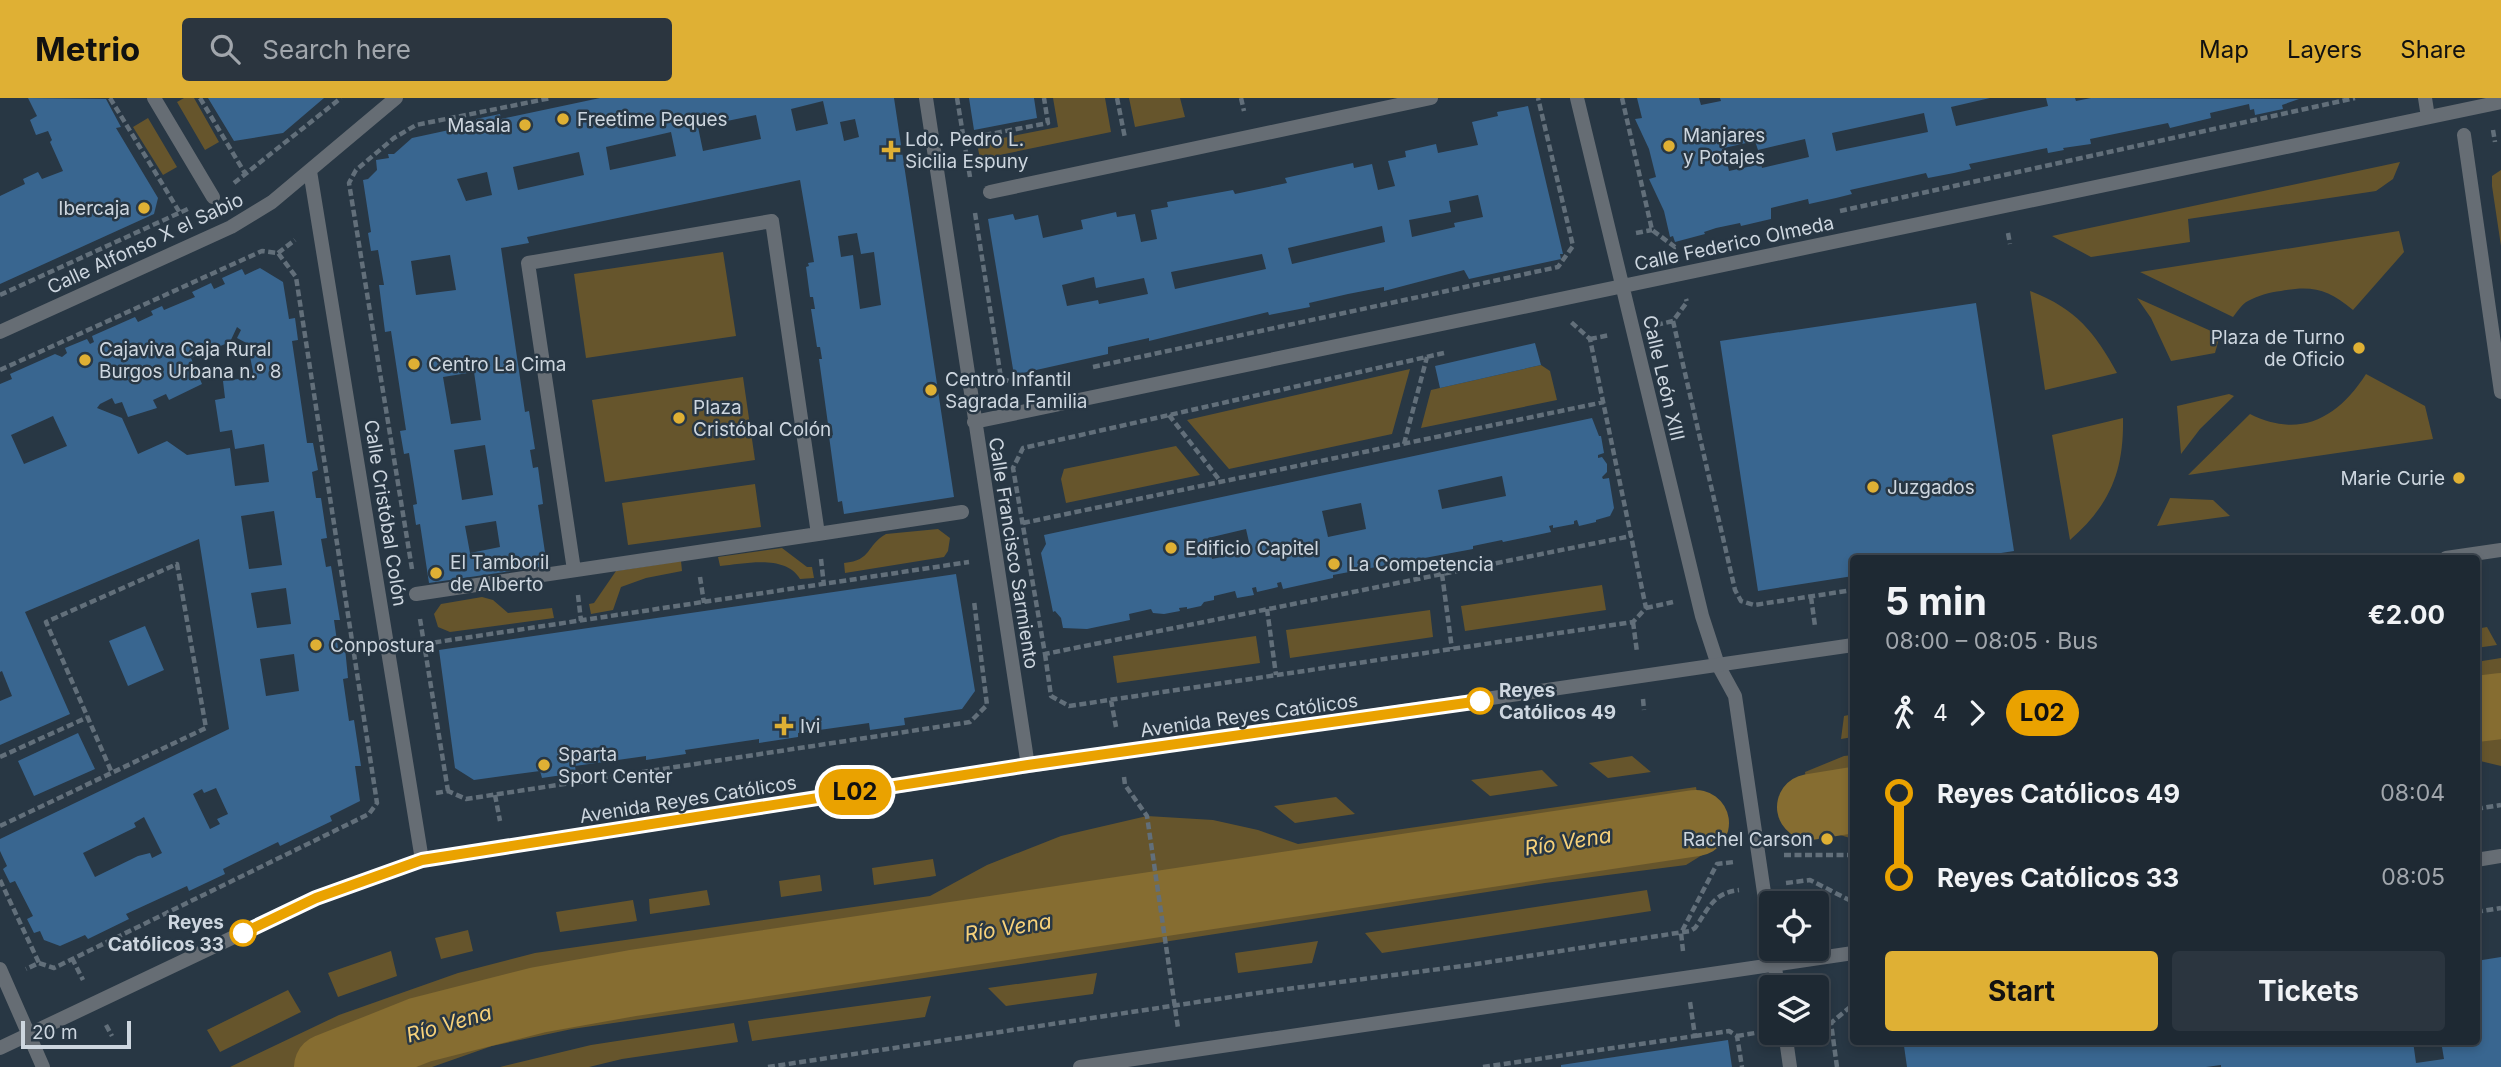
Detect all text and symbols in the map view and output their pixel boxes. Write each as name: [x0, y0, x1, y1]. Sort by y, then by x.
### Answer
search box: [182, 18, 672, 81]
text: Metrio: [35, 29, 140, 69]
icon: search: [206, 30, 244, 68]
text: Search here: [262, 34, 411, 65]
text: Map: [2199, 35, 2249, 64]
text: Layers: [2287, 35, 2362, 64]
text: Share: [2400, 35, 2466, 64]
place label: Freetime Peques: [577, 108, 728, 131]
marker: Freetime Peques: [555, 111, 571, 127]
place label: Masala: [447, 114, 511, 137]
marker: Masala: [517, 117, 533, 133]
place label: Manjares y Potajes: [1683, 124, 1765, 169]
place label: Ldo. Pedro L. Sicilia Espuny: [905, 128, 1029, 173]
marker: Manjares y Potajes: [1661, 138, 1677, 154]
marker: Ldo. Pedro L. Sicilia Espuny: [883, 142, 899, 158]
street label: Calle Alfonso X el Sabio: [44, 188, 247, 299]
place label: Ibercaja: [58, 197, 130, 220]
marker: Ibercaja: [136, 200, 152, 216]
street label: Calle Federico Olmeda: [1632, 211, 1836, 276]
street label: Calle León XIII: [1638, 313, 1689, 443]
place label: Plaza de Turno de Oficio: [2211, 326, 2345, 371]
place label: Cajaviva Caja Rural Burgos Urbana n.º 8: [99, 338, 282, 383]
marker: Plaza de Turno de Oficio: [2351, 340, 2367, 356]
marker: Cajaviva Caja Rural Burgos Urbana n.º 8: [77, 352, 93, 368]
place label: Centro La Cima: [428, 353, 567, 376]
marker: Centro La Cima: [406, 356, 422, 372]
place label: Centro Infantil Sagrada Familia: [945, 368, 1088, 413]
marker: Centro Infantil Sagrada Familia: [923, 382, 939, 398]
place label: Plaza Cristóbal Colón: [693, 396, 831, 441]
marker: Plaza Cristóbal Colón: [671, 410, 687, 426]
street label: Calle Cristóbal Colón: [359, 418, 412, 608]
street label: Calle Francisco Sarmiento: [984, 436, 1043, 671]
place label: Marie Curie: [2340, 467, 2445, 490]
marker: Marie Curie: [2451, 470, 2467, 486]
place label: Juzgados: [1887, 476, 1975, 499]
marker: Juzgados: [1865, 479, 1881, 495]
place label: Edificio Capitel: [1185, 537, 1319, 560]
marker: Edificio Capitel: [1163, 540, 1179, 556]
place label: El Tamboril de Alberto: [450, 551, 549, 596]
place label: La Competencia: [1348, 553, 1494, 576]
marker: La Competencia: [1326, 556, 1342, 572]
marker: El Tamboril de Alberto: [428, 565, 444, 581]
text: 5 min: [1885, 578, 1987, 624]
text: €2.00: [2368, 599, 2445, 630]
text: 08:00 – 08:05 · Bus: [1885, 627, 2098, 655]
place label: Conpostura: [330, 634, 435, 657]
marker: Conpostura: [308, 637, 324, 653]
place label: Reyes Católicos 49: [1499, 679, 1616, 724]
marker: Reyes Católicos 49: [1467, 688, 1493, 714]
street label: Avenida Reyes Católicos: [1139, 689, 1359, 742]
icon: walk: [1885, 694, 1923, 732]
icon: forward: [1958, 694, 1996, 732]
text: L02: [2020, 698, 2065, 727]
text: 4: [1933, 699, 1948, 727]
place label: Ivi: [800, 715, 820, 738]
marker: Ivi: [774, 716, 794, 736]
place label: Sparta Sport Center: [558, 743, 673, 788]
marker: Sparta Sport Center: [536, 757, 552, 773]
line badge: L02: [815, 769, 895, 815]
street label: Avenida Reyes Católicos: [578, 771, 798, 828]
text: L02: [833, 777, 877, 806]
text: Reyes Católicos 49: [1937, 778, 2180, 809]
text: 08:04: [2380, 779, 2445, 807]
water label: Río Vena: [1523, 822, 1613, 861]
place label: Rachel Carson: [1683, 828, 1813, 851]
marker: Rachel Carson: [1819, 831, 1835, 847]
text: Reyes Católicos 33: [1937, 862, 2179, 893]
text: 08:05: [2381, 863, 2445, 891]
map controls: [1759, 891, 1829, 1045]
button: locate: [1759, 891, 1829, 961]
water label: Río Vena: [963, 908, 1053, 947]
place label: Reyes Católicos 33: [108, 911, 224, 956]
marker: Reyes Católicos 33: [230, 920, 256, 946]
button: Start: [1885, 951, 2158, 1031]
button: Tickets: [2172, 951, 2445, 1031]
button: layers: [1759, 975, 1829, 1045]
water label: Río Vena: [403, 999, 495, 1048]
scale bar: [21, 1018, 131, 1050]
text: 20 m: [32, 1021, 78, 1044]

